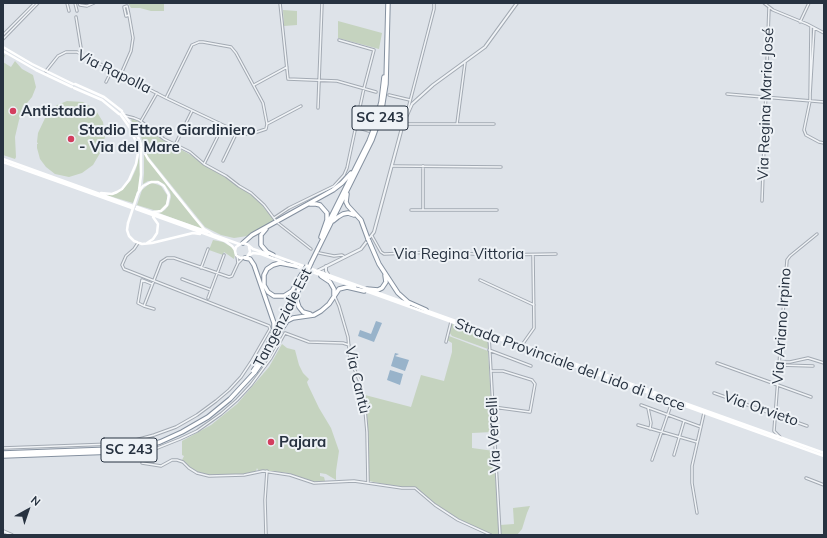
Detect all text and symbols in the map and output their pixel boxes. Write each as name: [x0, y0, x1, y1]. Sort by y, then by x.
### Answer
street label: Via Regina Maria José: [754, 27, 778, 181]
street label: Via Rapolla: [74, 46, 154, 98]
place label: Antistadio: [21, 102, 95, 120]
marker: Antistadio: [8, 106, 18, 116]
road number: SC 243: [352, 106, 408, 130]
place label: Stadio Ettore Giardiniero - Via del Mare: [79, 121, 256, 156]
marker: Stadio Ettore Giardiniero - Via del Mare: [66, 134, 76, 144]
street label: Via Regina Vittoria: [394, 245, 524, 263]
street label: Tangenziale Est: [250, 265, 316, 371]
street label: Via Ariano Irpino: [769, 267, 795, 385]
street label: Strada Provinciale del Lido di Lecce: [452, 315, 688, 415]
street label: Via Cantù: [341, 345, 373, 415]
street label: Via Orvieto: [721, 388, 801, 430]
street label: Via Vercelli: [483, 396, 505, 474]
place label: Pajara: [279, 433, 326, 451]
marker: Pajara: [266, 437, 276, 447]
road number: SC 243: [101, 438, 157, 462]
north arrow: [8, 490, 48, 530]
text: N: [28, 493, 43, 509]

